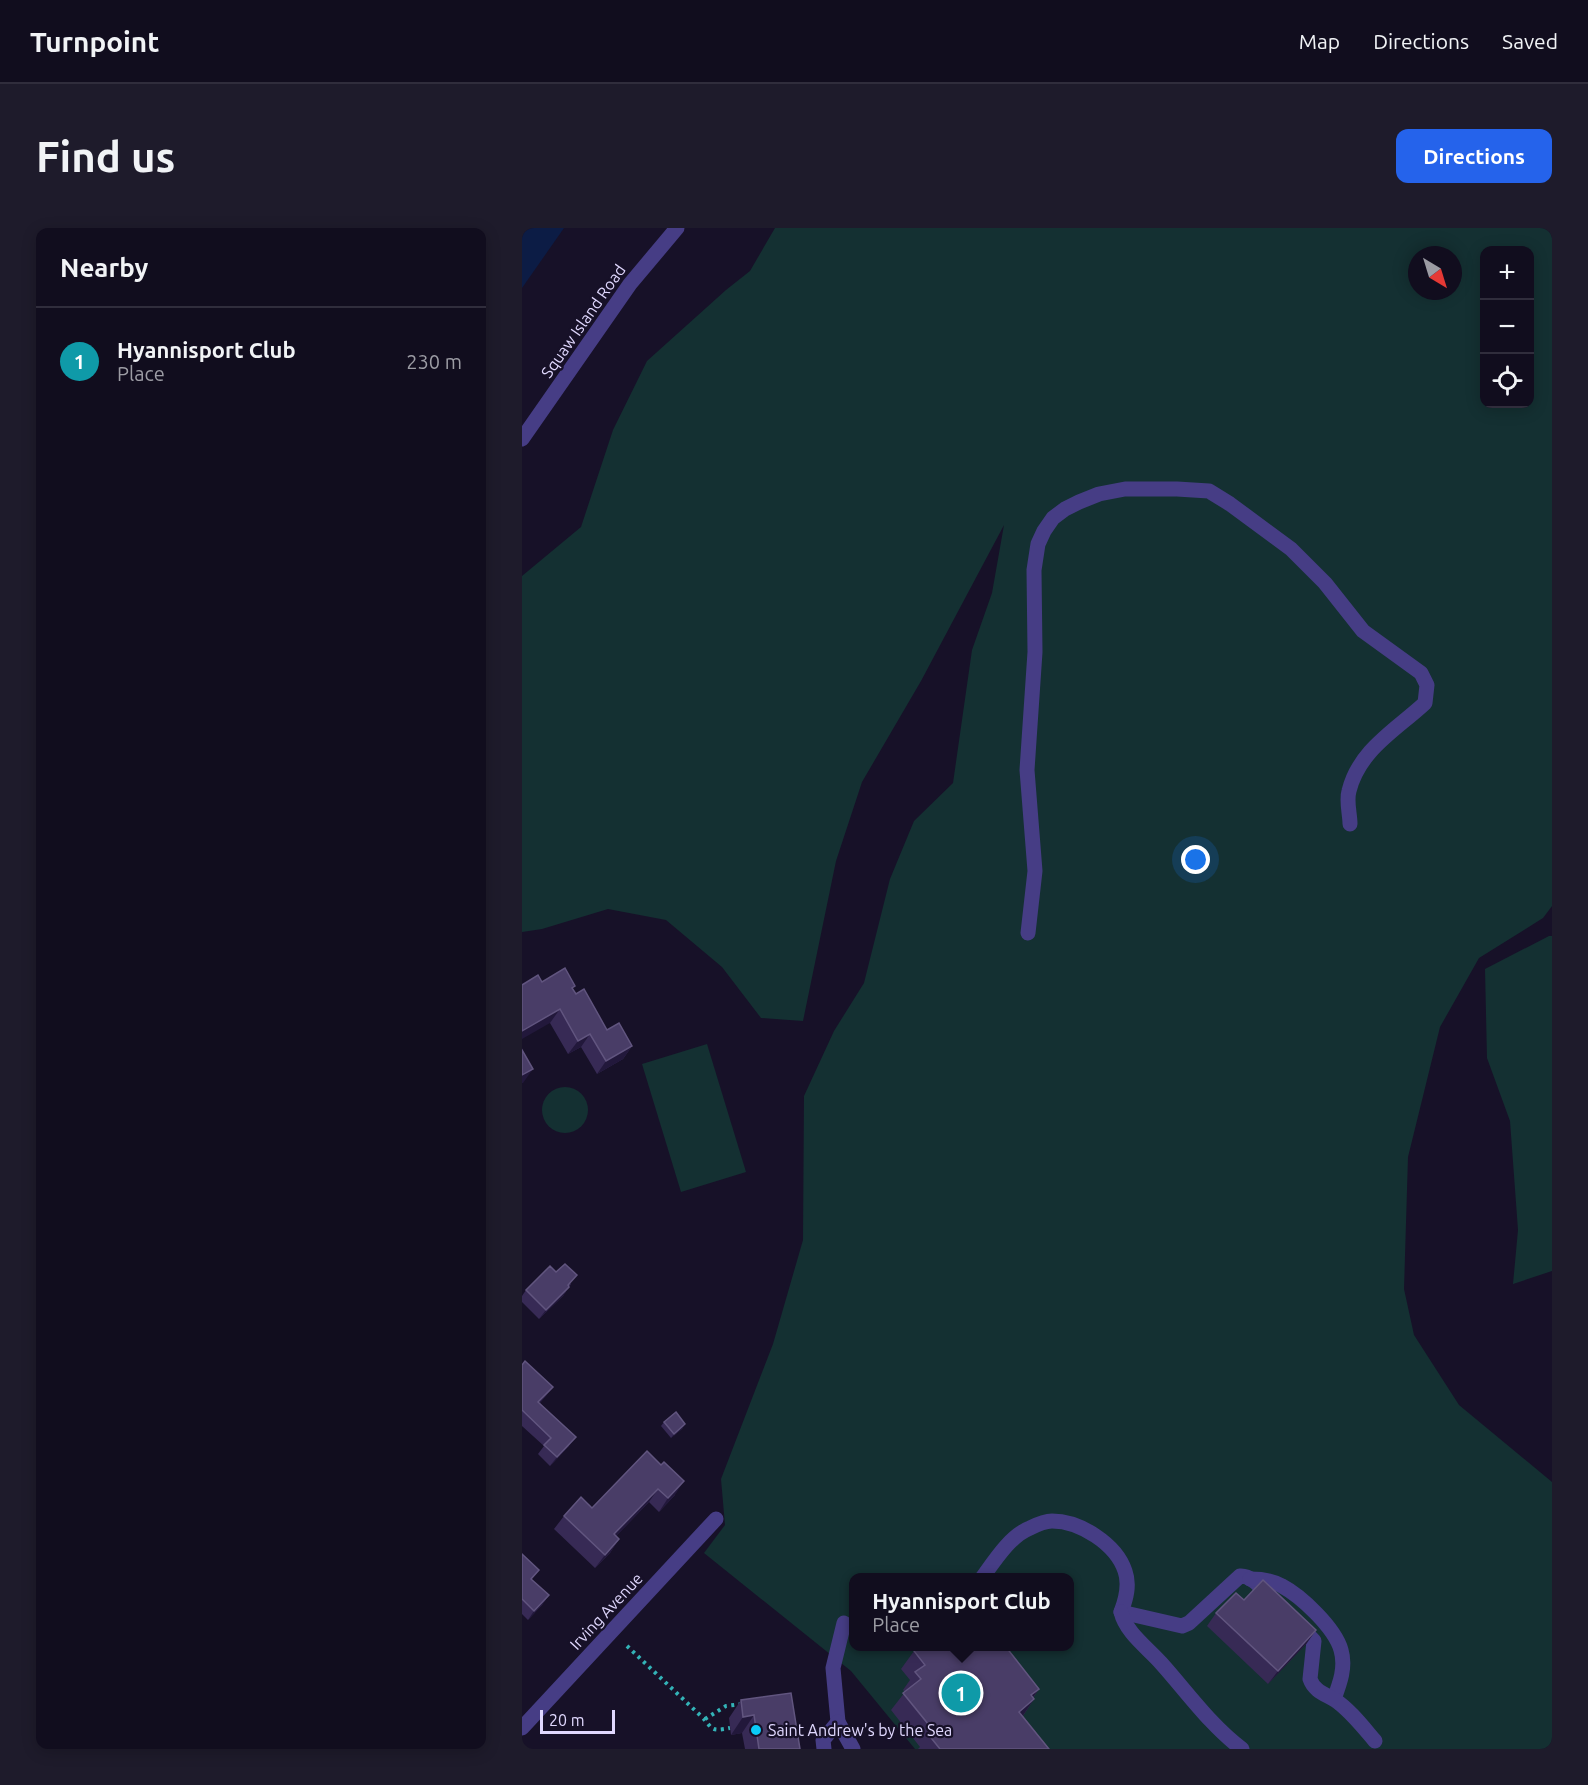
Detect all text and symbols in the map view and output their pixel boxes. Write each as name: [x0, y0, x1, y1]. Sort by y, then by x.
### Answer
text: Turnpoint: [30, 26, 159, 57]
text: Map: [1299, 29, 1340, 53]
text: Directions: [1373, 29, 1469, 53]
text: Saved: [1502, 29, 1558, 53]
button: Directions: [1396, 129, 1552, 183]
text: Find us: [36, 133, 175, 180]
north arrow: [1408, 246, 1462, 300]
map controls: [1480, 246, 1534, 408]
button: +: [1480, 246, 1534, 300]
text: Nearby: [60, 253, 148, 282]
street label: Squaw Island Road: [537, 261, 629, 381]
button: −: [1480, 300, 1534, 354]
text: Hyannisport Club: [117, 337, 296, 362]
text: 1: [74, 350, 85, 373]
text: 230 m: [406, 350, 462, 373]
button: locate: [1480, 354, 1534, 408]
text: Place: [117, 362, 165, 385]
your location: [1181, 845, 1210, 874]
street label: Irving Avenue: [566, 1569, 646, 1653]
popup: [849, 1573, 1074, 1651]
text: Hyannisport Club: [872, 1588, 1051, 1613]
text: Place: [872, 1613, 920, 1636]
pin: 1: [942, 1670, 980, 1716]
scale bar: [540, 1707, 615, 1734]
text: 20 m: [549, 1711, 585, 1729]
place label: Saint Andrew's by the Sea: [768, 1721, 952, 1739]
marker: Saint Andrew's by the Sea: [749, 1723, 763, 1737]

